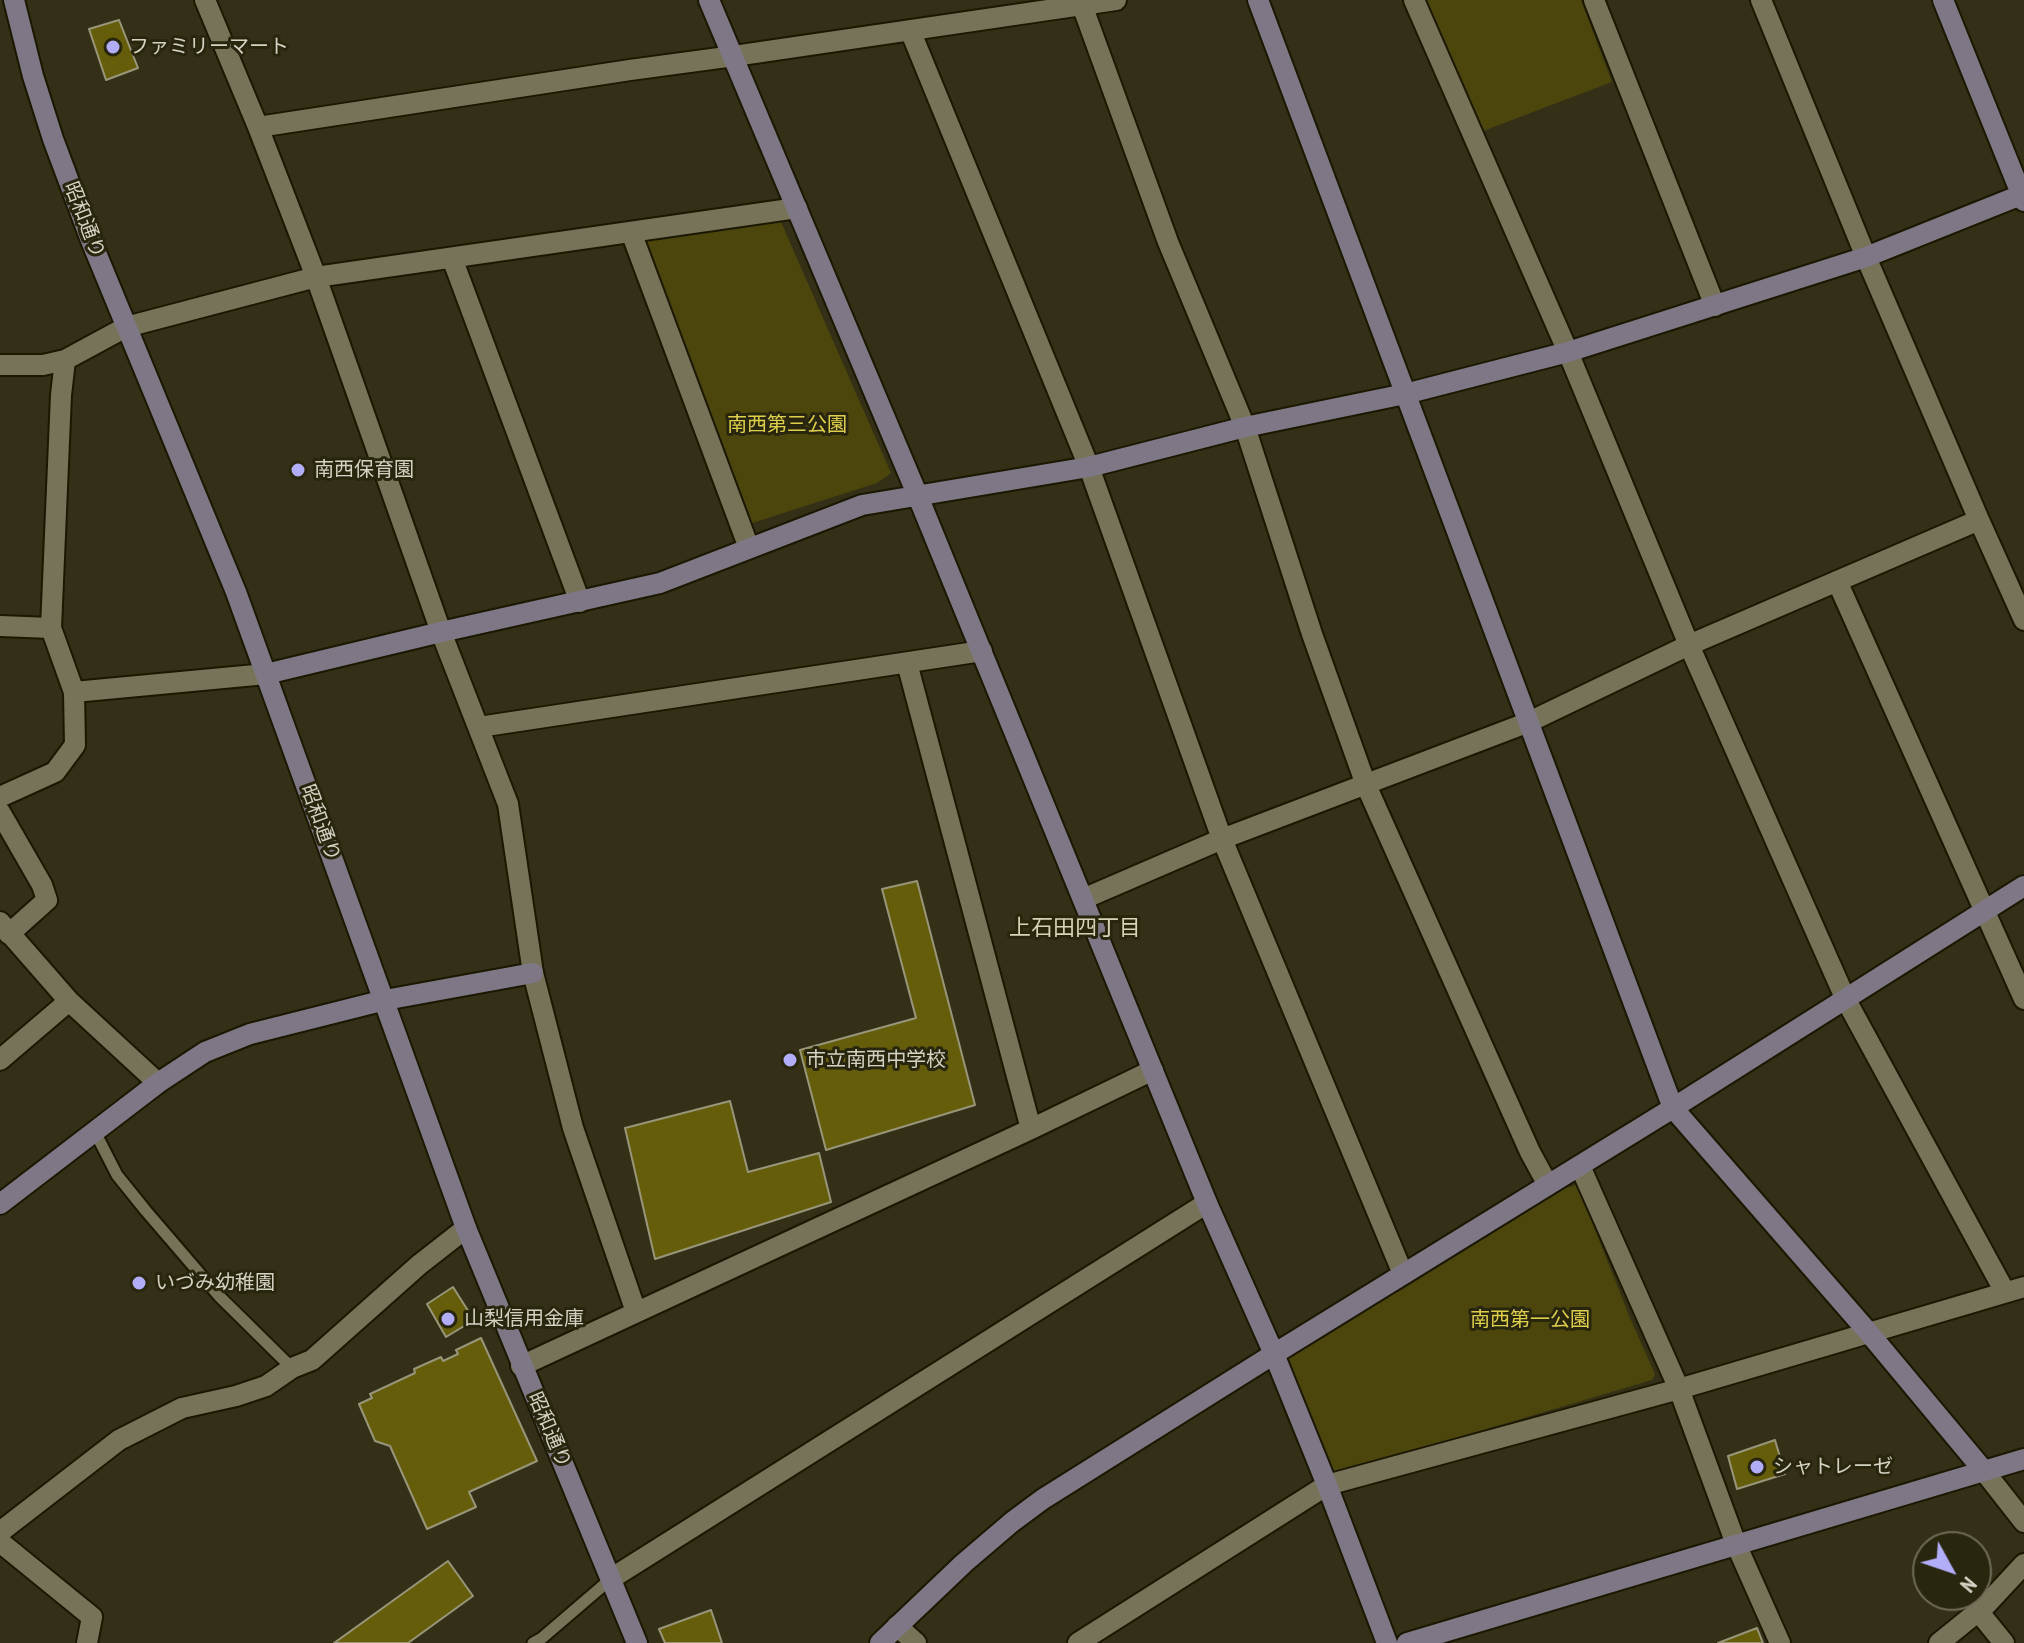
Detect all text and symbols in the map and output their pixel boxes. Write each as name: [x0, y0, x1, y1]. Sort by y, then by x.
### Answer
place label: ファミリーマート: [129, 35, 289, 59]
marker: ファミリーマート: [104, 38, 122, 56]
street label: 昭和通り: [58, 178, 110, 262]
park label: 南西第三公園: [727, 413, 847, 437]
place label: 南西保育園: [314, 458, 414, 482]
marker: 南西保育園: [289, 461, 307, 479]
street label: 昭和通り: [295, 781, 345, 865]
district label: 上石田四丁目: [1009, 916, 1141, 942]
place label: 市立南西中学校: [806, 1048, 946, 1072]
marker: 市立南西中学校: [781, 1051, 799, 1069]
place label: いづみ幼稚園: [155, 1271, 275, 1295]
marker: いづみ幼稚園: [130, 1274, 148, 1292]
place label: 山梨信用金庫: [464, 1307, 584, 1331]
park label: 南西第一公園: [1470, 1308, 1590, 1332]
marker: 山梨信用金庫: [439, 1310, 457, 1328]
street label: 昭和通り: [522, 1388, 576, 1472]
place label: シャトレーゼ: [1773, 1455, 1893, 1479]
marker: シャトレーゼ: [1748, 1458, 1766, 1476]
north arrow: [1912, 1531, 1992, 1611]
text: N: [1954, 1572, 1983, 1599]

